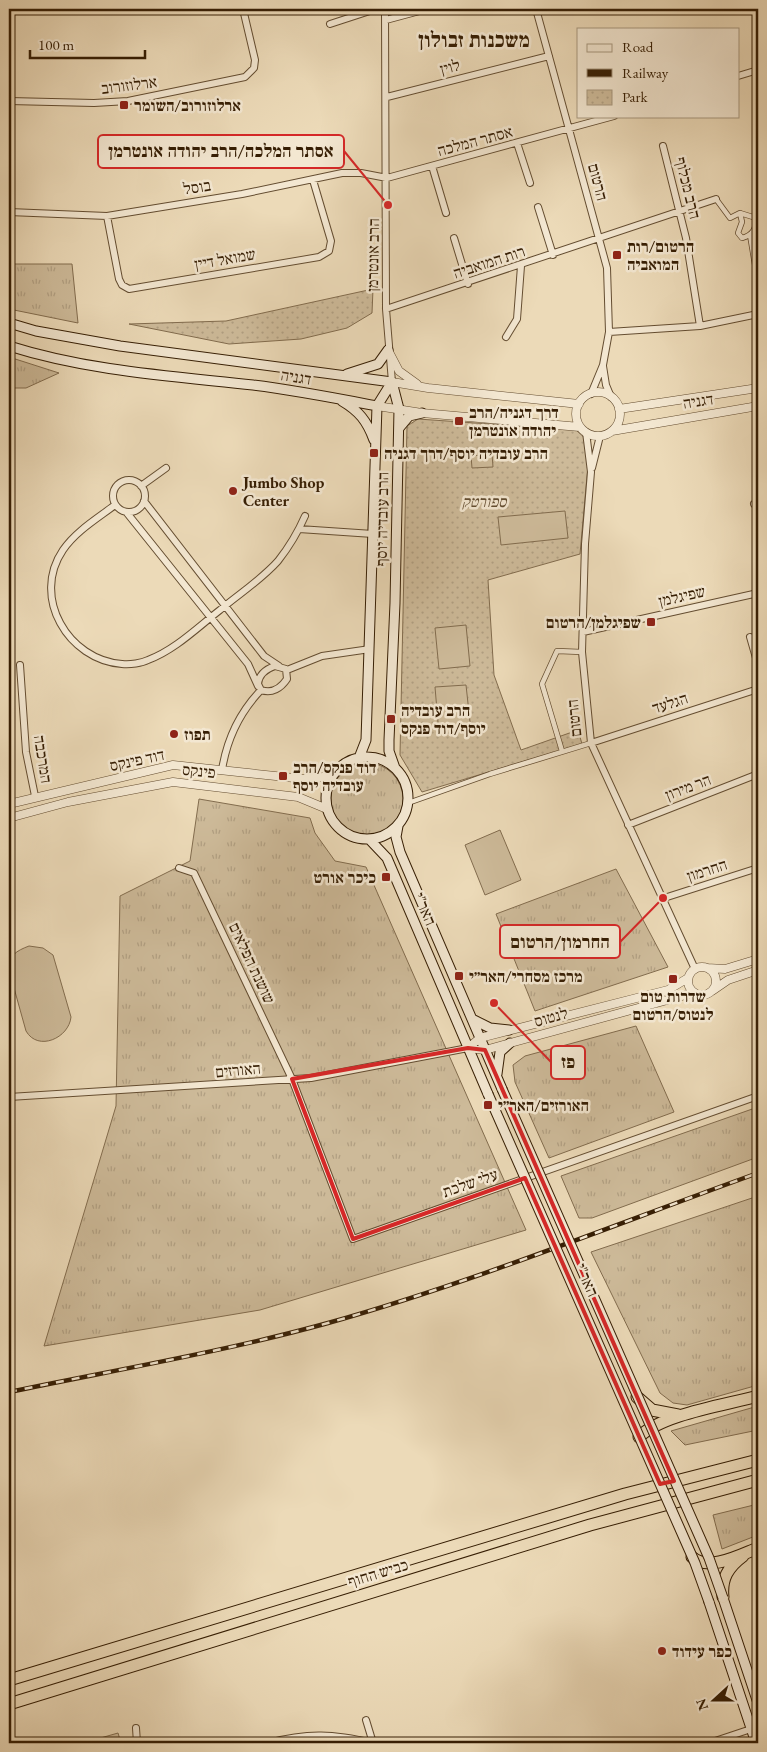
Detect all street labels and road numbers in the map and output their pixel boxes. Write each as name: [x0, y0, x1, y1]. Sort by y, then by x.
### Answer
street label: לוין: [438, 54, 462, 80]
street label: ארלוזורוב: [100, 71, 158, 99]
street label: אסתר המלכה: [435, 121, 515, 161]
street label: הרב מכלוף: [670, 155, 706, 221]
street label: הרטום: [583, 161, 613, 203]
street label: בוסל: [182, 174, 213, 200]
street label: הרב אונטרמן: [362, 218, 384, 292]
street label: רות המואביה: [450, 240, 528, 284]
street label: שמואל דיין: [193, 243, 257, 275]
street label: דגניה: [279, 364, 313, 390]
street label: דגניה: [681, 388, 715, 414]
street label: הרב עובדיה יוסף: [371, 472, 393, 566]
street label: שפיגלמן: [657, 580, 708, 612]
street label: הגלעד: [649, 687, 691, 719]
street label: הרטום: [562, 698, 586, 738]
street label: המרכבה: [29, 733, 57, 785]
street label: דוד פינקס: [108, 744, 166, 776]
street label: פינקס: [181, 759, 217, 783]
street label: הר מירון: [662, 769, 714, 805]
street label: החרמון: [684, 854, 730, 886]
street label: האר"י: [409, 889, 441, 929]
street label: שושנת הפלאים: [224, 919, 280, 1007]
street label: לנטוס: [532, 1002, 571, 1032]
street label: האורזים: [214, 1058, 262, 1082]
street label: עלי שלכת: [440, 1164, 501, 1202]
street label: האר"י: [570, 1260, 604, 1300]
street label: כביש החוף: [345, 1554, 411, 1592]

